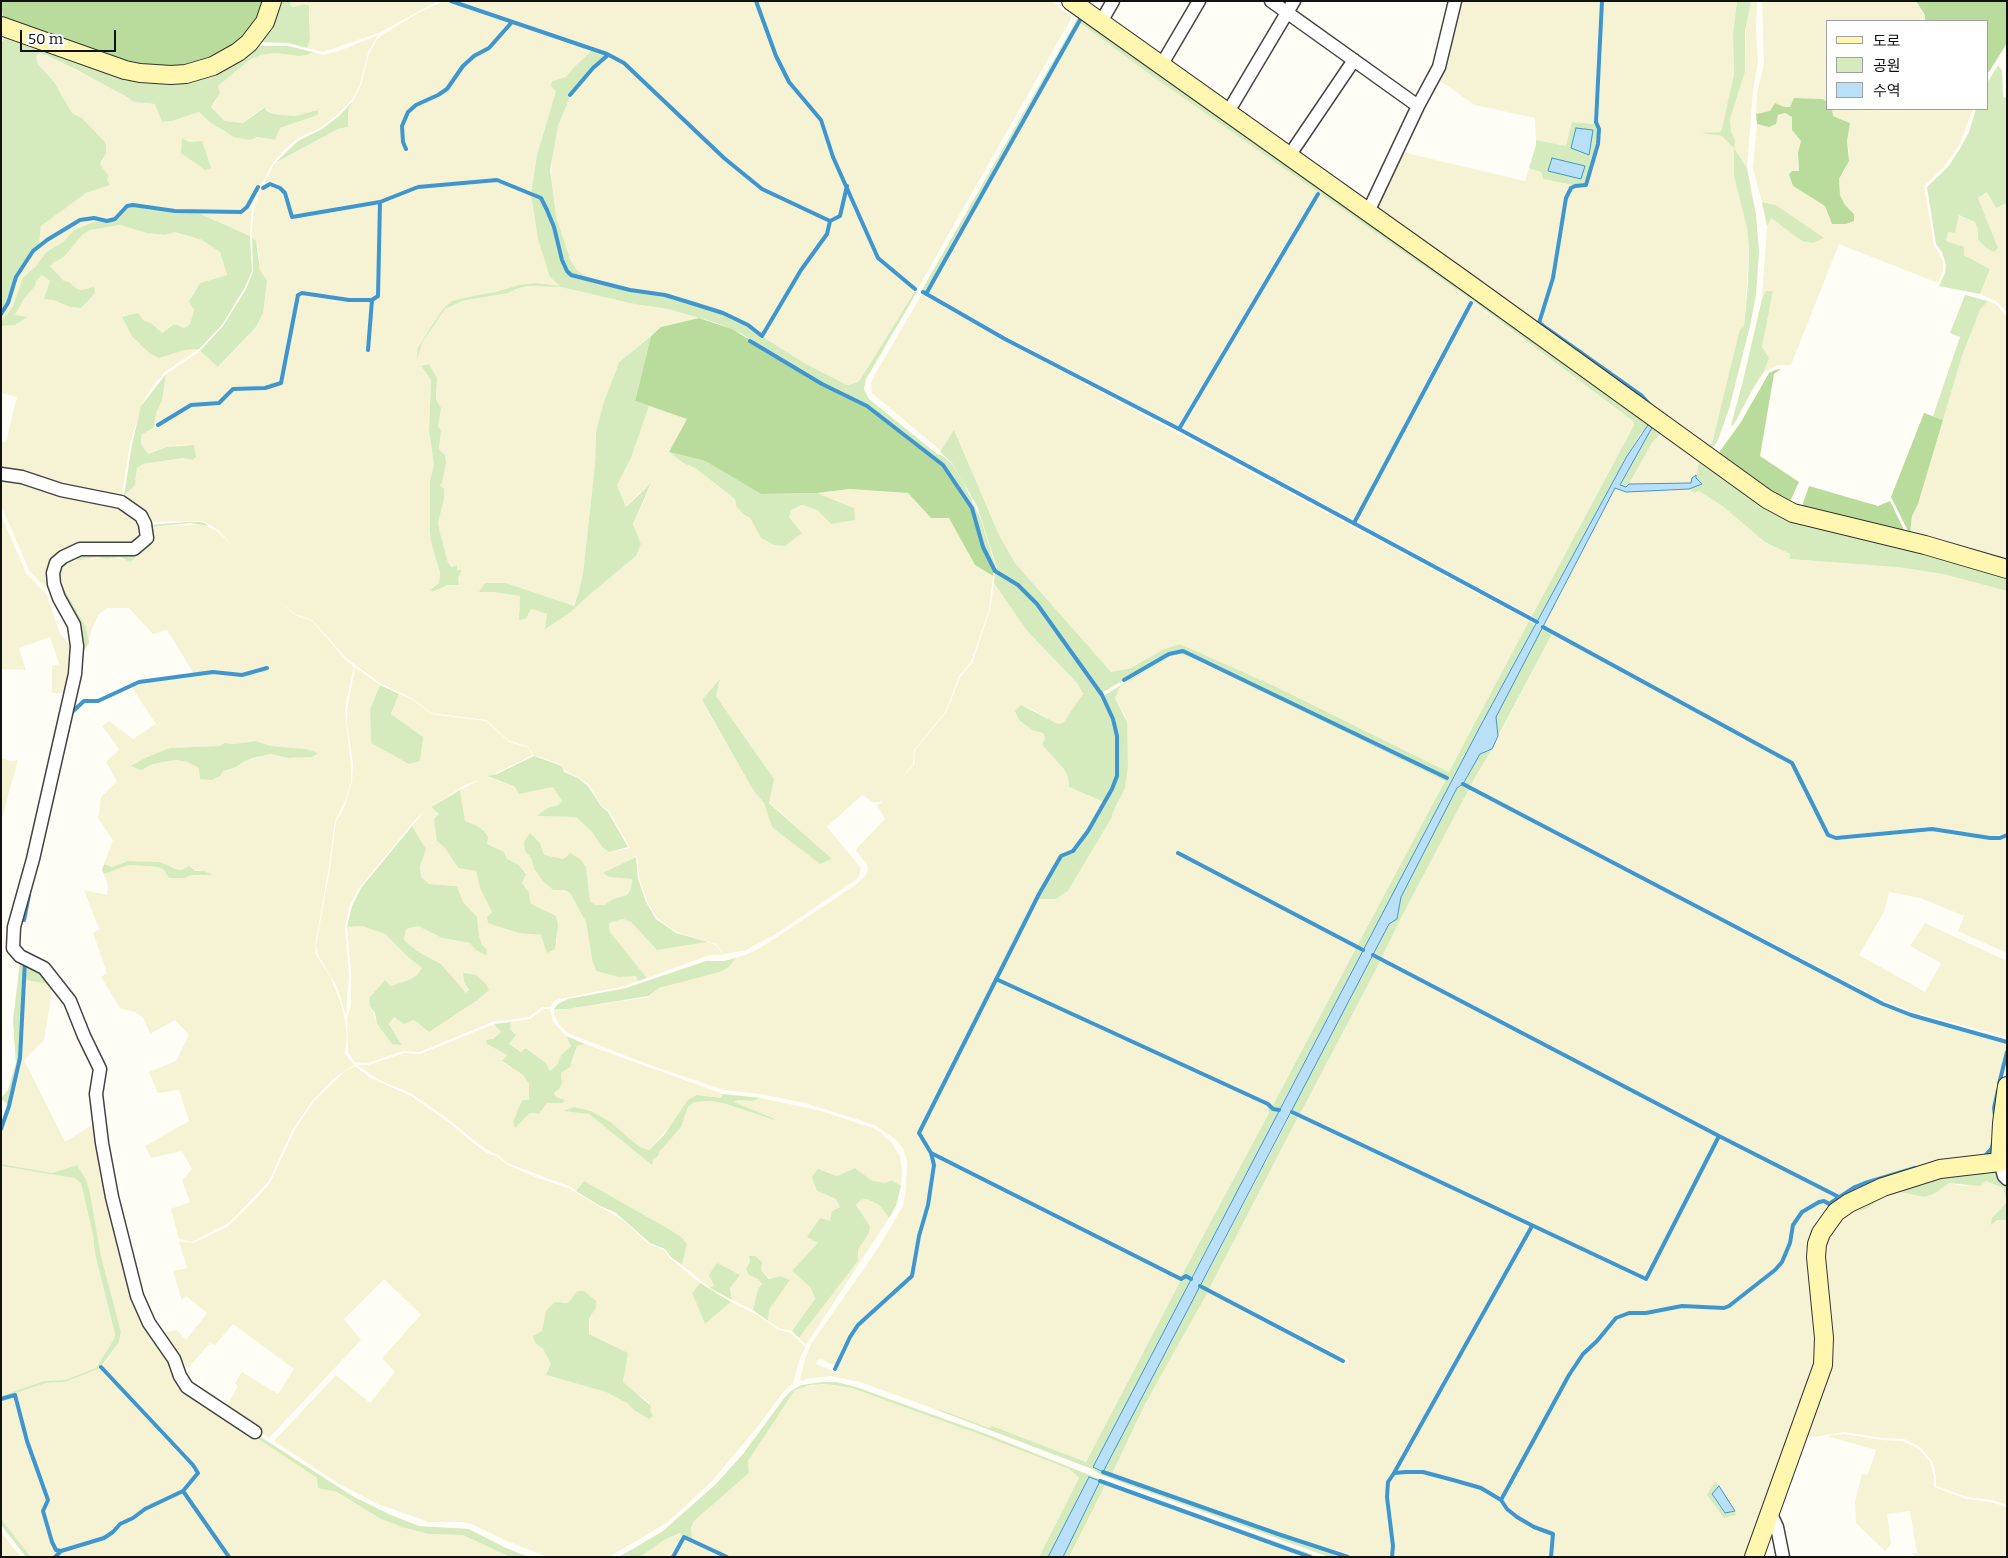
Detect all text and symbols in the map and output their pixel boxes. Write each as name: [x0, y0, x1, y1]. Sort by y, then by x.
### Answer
scale bar: [22, 20, 119, 52]
legend: [1826, 20, 1988, 110]
text: 50 m: [28, 30, 63, 48]
text: 도로: [1873, 32, 1901, 50]
text: 공원: [1873, 57, 1901, 75]
text: 수역: [1873, 82, 1901, 100]

